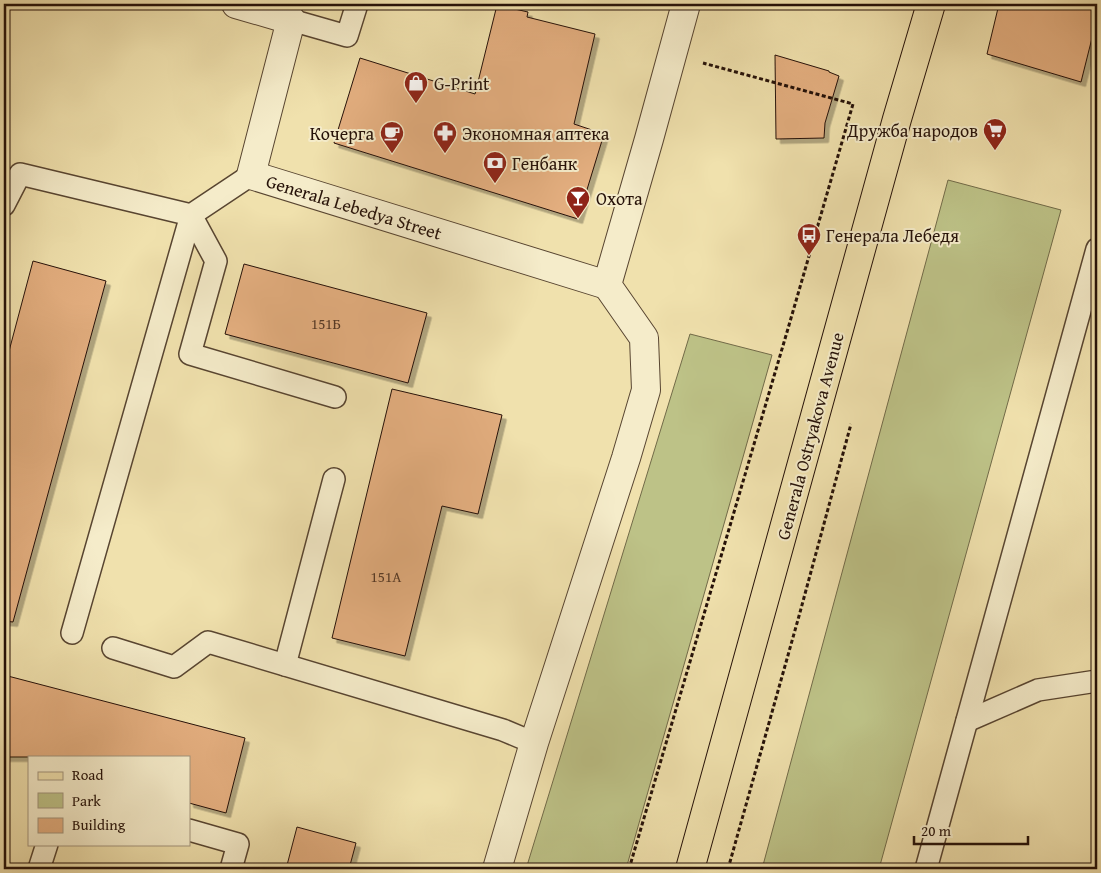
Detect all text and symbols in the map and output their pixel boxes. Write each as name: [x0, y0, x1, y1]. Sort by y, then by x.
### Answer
shop icon: G-Print: [403, 70, 429, 104]
place label: G-Print: [434, 70, 490, 97]
place label: Дружба народов: [846, 117, 978, 144]
supermarket icon: Дружба народов: [982, 117, 1008, 151]
place label: Кочерга: [310, 120, 374, 147]
cafe icon: Кочерга: [379, 120, 405, 154]
pharmacy icon: Экономная аптека: [432, 120, 458, 154]
place label: Экономная аптека: [462, 120, 610, 147]
bank icon: Генбанк: [482, 150, 508, 184]
place label: Генбанк: [512, 150, 578, 177]
street label: Generala Lebedya Street: [263, 167, 446, 247]
bar icon: Охота: [565, 185, 591, 219]
place label: Охота: [596, 185, 643, 212]
bus stop icon: Генерала Лебедя: [796, 222, 822, 256]
place label: Генерала Лебедя: [826, 222, 959, 249]
house number: 151Б: [311, 313, 341, 334]
street label: Generala Ostryakova Avenue: [769, 329, 851, 543]
house number: 151А: [371, 566, 401, 587]
legend: [28, 756, 190, 846]
text: Road: [72, 764, 103, 785]
text: Park: [72, 790, 101, 811]
scale bar: [914, 813, 1027, 845]
text: Building: [72, 814, 126, 835]
text: 20 m: [921, 820, 952, 841]

